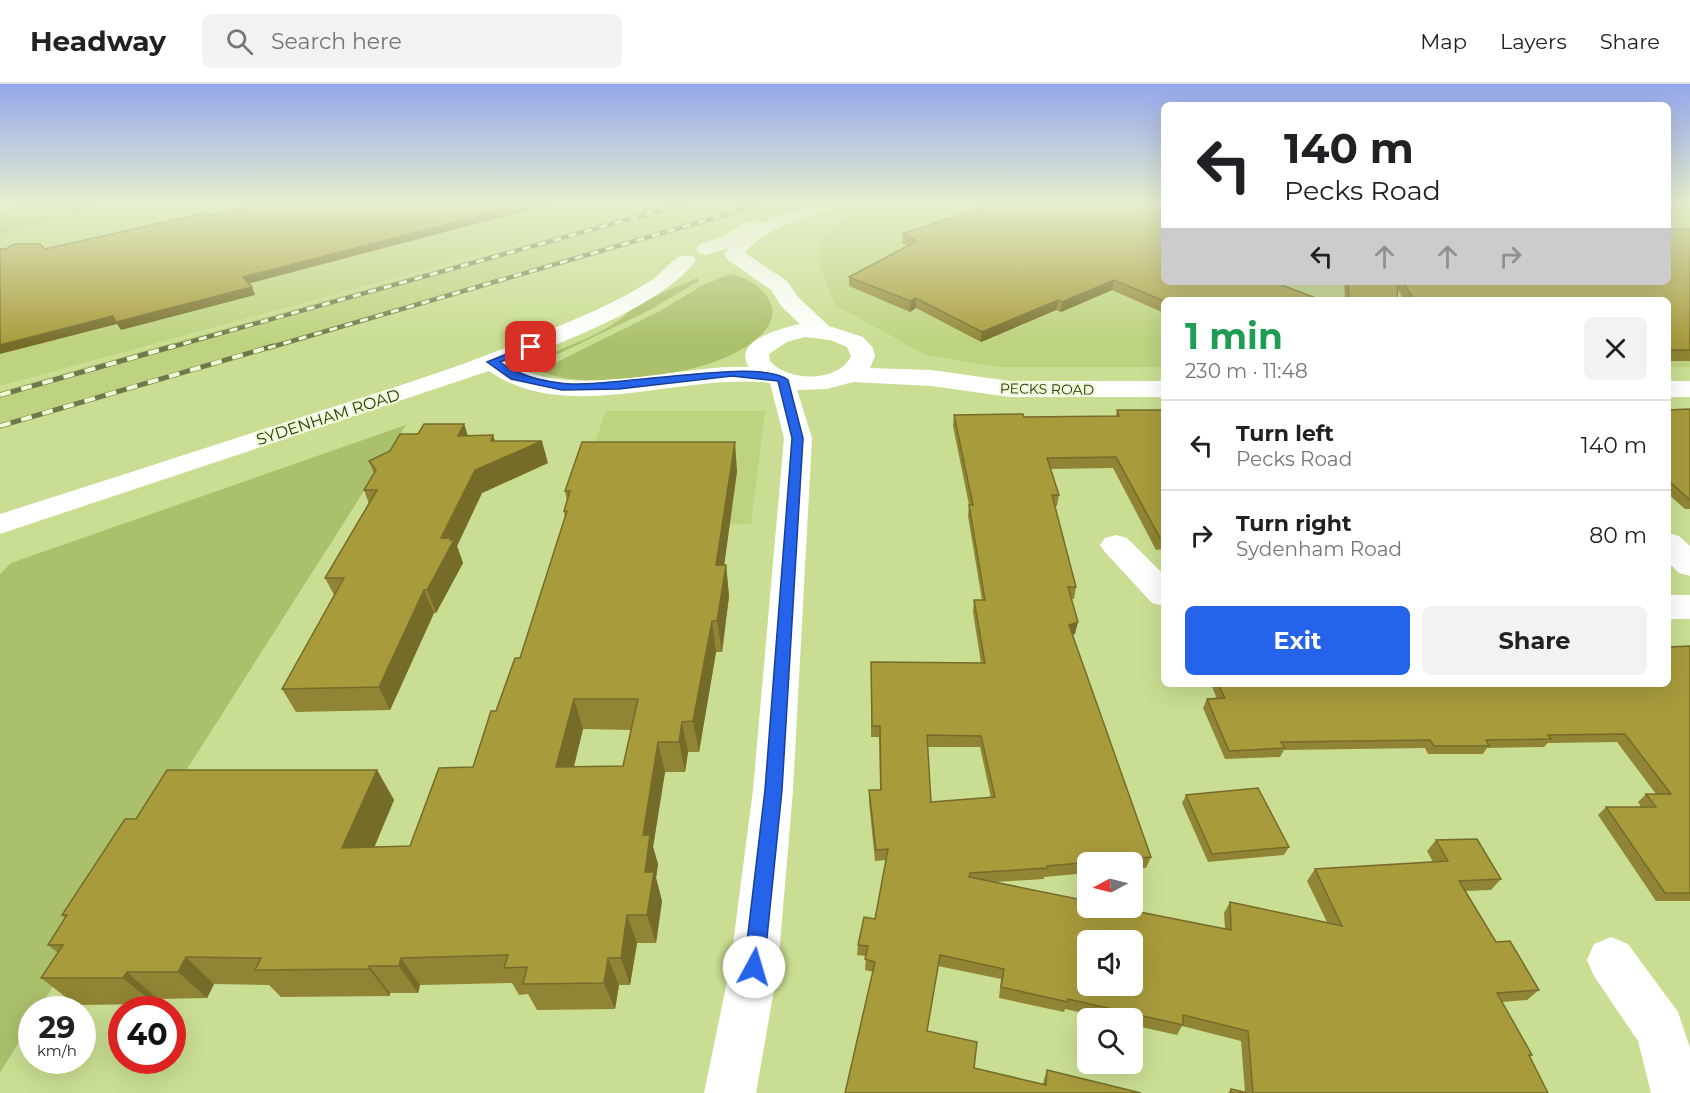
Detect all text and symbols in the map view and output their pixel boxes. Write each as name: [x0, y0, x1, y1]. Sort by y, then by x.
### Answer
search box: [202, 14, 622, 68]
text: Headway: [30, 24, 166, 58]
icon: search: [223, 25, 256, 58]
text: Search here: [271, 28, 402, 55]
text: Map: [1420, 29, 1467, 54]
text: Layers: [1500, 29, 1567, 54]
text: Share: [1600, 29, 1660, 54]
text: 140 m: [1284, 122, 1414, 174]
icon: left: [1185, 126, 1263, 204]
text: Pecks Road: [1284, 174, 1441, 207]
icon: left: [1305, 240, 1338, 273]
icon: ahead: [1368, 240, 1401, 273]
icon: ahead: [1431, 240, 1464, 273]
icon: right: [1494, 240, 1527, 273]
text: 1 min: [1185, 314, 1283, 358]
button: close: [1584, 317, 1647, 380]
pin: [505, 321, 556, 372]
icon: arrive: [514, 330, 547, 363]
text: 230 m · 11:48: [1185, 359, 1308, 383]
street label: PECKS ROAD: [1000, 379, 1094, 399]
street label: SYDENHAM ROAD: [254, 385, 402, 449]
text: Turn left: [1236, 420, 1334, 447]
icon: left: [1185, 429, 1218, 462]
text: 140 m: [1581, 432, 1647, 459]
text: Pecks Road: [1236, 447, 1352, 471]
text: Turn right: [1236, 510, 1351, 537]
icon: right: [1185, 519, 1218, 552]
text: 80 m: [1589, 522, 1647, 549]
text: Sydenham Road: [1236, 537, 1402, 561]
button: Exit: [1185, 606, 1410, 675]
button: Share: [1422, 606, 1647, 675]
north arrow: [1077, 852, 1143, 918]
map controls: [1077, 852, 1143, 1074]
button: sound: [1077, 930, 1143, 996]
position arrow: [722, 935, 786, 999]
speed limit sign: 40: [108, 996, 186, 1074]
button: search: [1077, 1008, 1143, 1074]
text: 29: [39, 1009, 75, 1046]
text: km/h: [37, 1041, 77, 1060]

